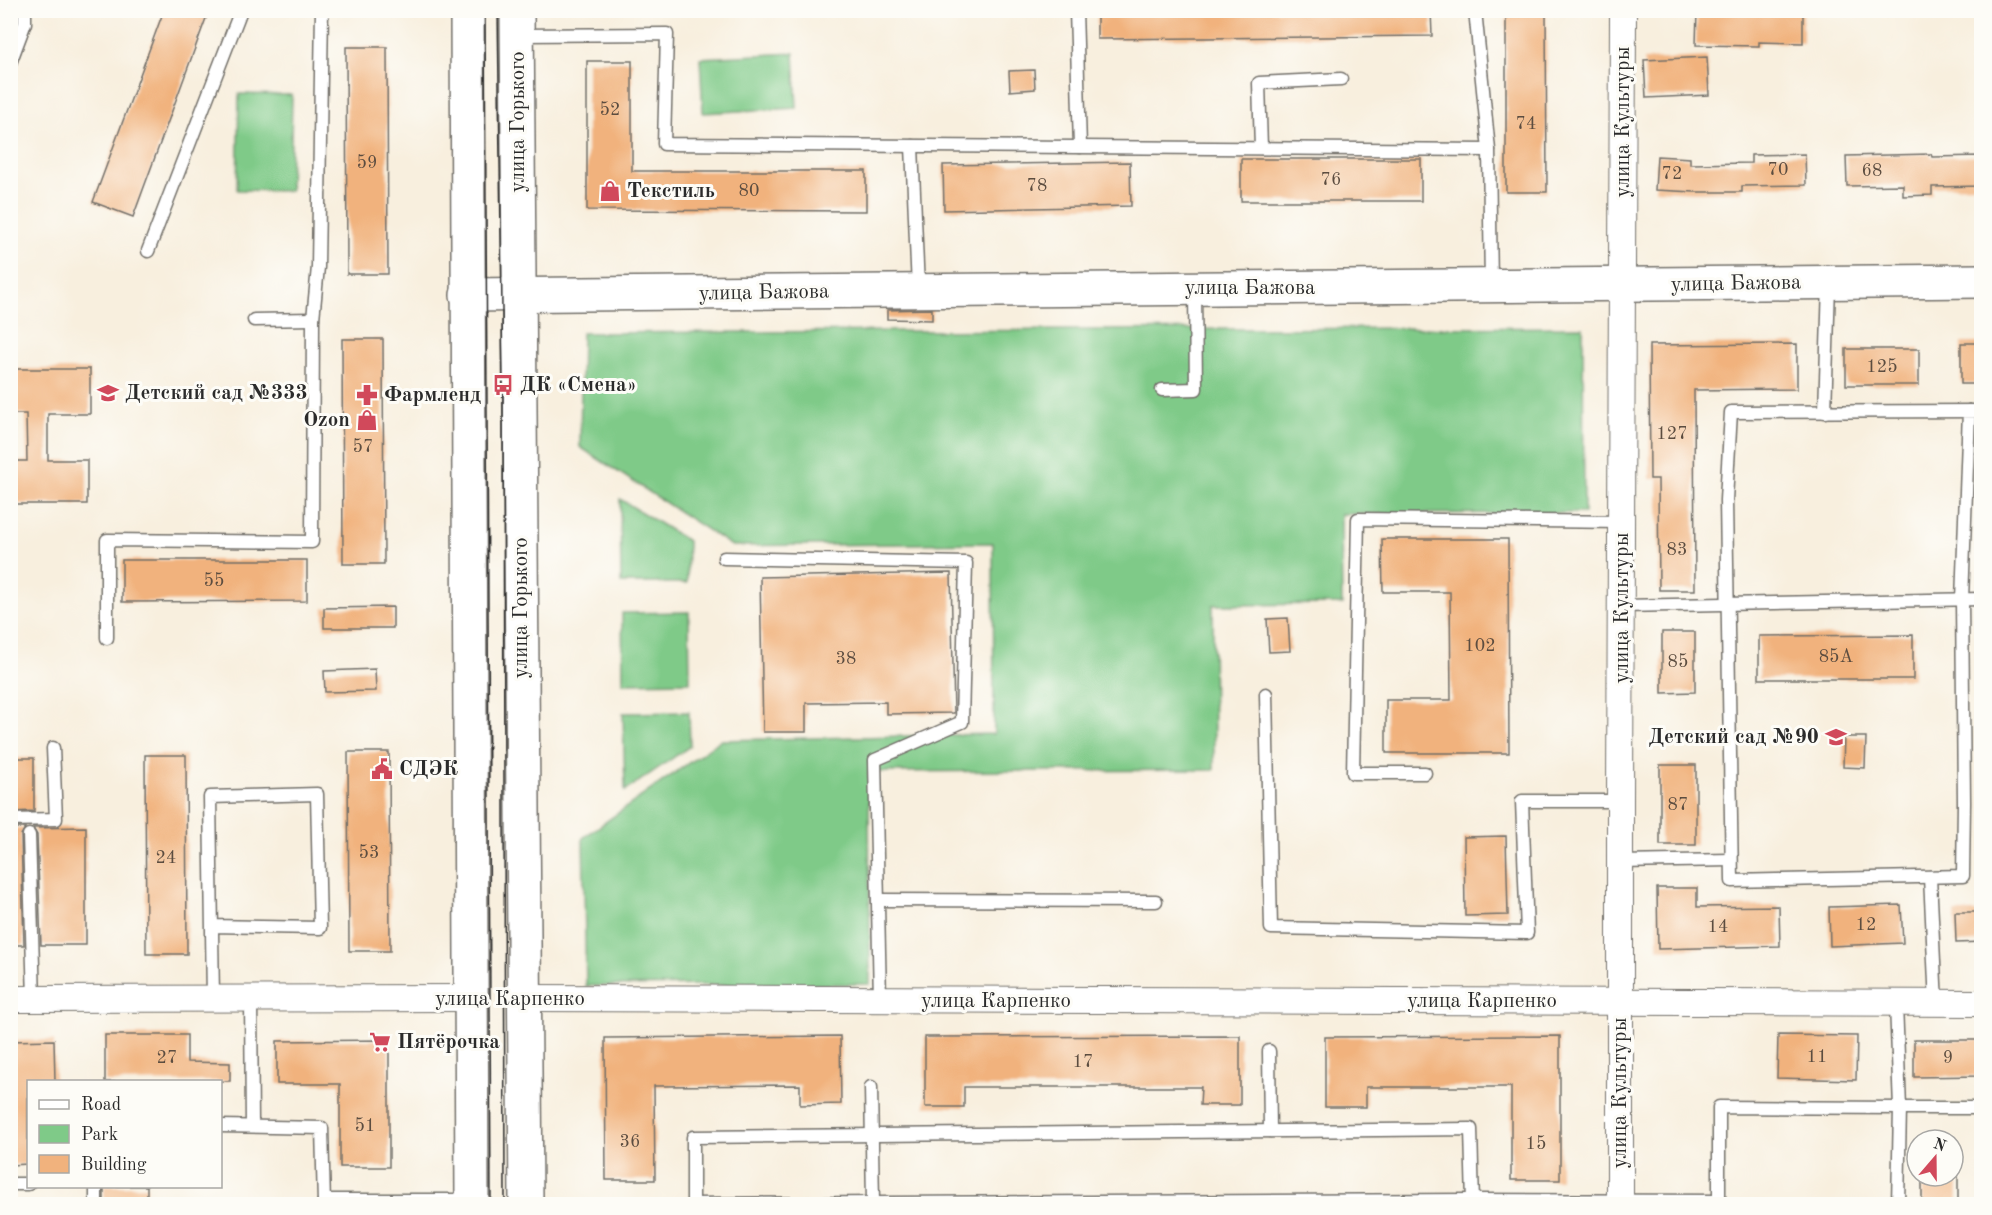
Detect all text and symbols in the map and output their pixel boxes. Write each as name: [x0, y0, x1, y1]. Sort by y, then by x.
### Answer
street label: улица Культуры: [1613, 46, 1634, 198]
street label: улица Горького: [508, 51, 529, 193]
house number: 52: [600, 101, 620, 119]
house number: 74: [1516, 115, 1536, 133]
house number: 59: [357, 154, 377, 172]
house number: 70: [1768, 161, 1788, 179]
house number: 68: [1862, 162, 1882, 180]
house number: 72: [1662, 165, 1682, 183]
house number: 76: [1321, 171, 1341, 189]
house number: 78: [1027, 177, 1047, 195]
shop icon: Текстиль: [598, 179, 622, 203]
place label: Текстиль: [627, 181, 715, 202]
house number: 80: [739, 182, 759, 200]
street label: улица Бажова: [1670, 272, 1802, 296]
street label: улица Бажова: [1185, 278, 1315, 299]
street label: улица Бажова: [698, 281, 830, 305]
house number: 125: [1866, 358, 1898, 376]
bus stop icon: ДК «Смена»: [491, 373, 515, 397]
place label: ДК «Смена»: [520, 375, 637, 396]
school or university icon: Детский сад №333: [96, 381, 120, 405]
place label: Детский сад №333: [125, 383, 308, 404]
pharmacy icon: Фармленд: [355, 383, 379, 407]
place label: Фармленд: [384, 385, 481, 406]
shop icon: Ozon: [355, 408, 379, 432]
place label: Ozon: [303, 410, 350, 431]
house number: 127: [1656, 425, 1688, 443]
house number: 57: [353, 438, 373, 456]
street label: улица Культуры: [1612, 532, 1633, 684]
street label: улица Горького: [511, 537, 532, 679]
house number: 83: [1667, 541, 1687, 559]
house number: 55: [204, 572, 224, 590]
house number: 102: [1464, 637, 1496, 655]
house number: 85А: [1819, 648, 1854, 666]
house number: 38: [836, 650, 856, 668]
house number: 85: [1668, 653, 1688, 671]
school or university icon: Детский сад №90: [1824, 725, 1848, 749]
place label: Детский сад №90: [1649, 727, 1819, 748]
public building icon: СДЭК: [370, 757, 394, 781]
place label: СДЭК: [399, 759, 458, 780]
house number: 87: [1668, 796, 1688, 814]
house number: 53: [359, 844, 379, 862]
house number: 24: [156, 849, 176, 867]
house number: 12: [1856, 916, 1876, 934]
house number: 14: [1708, 918, 1728, 936]
street label: улица Карпенко: [435, 989, 585, 1010]
street label: улица Карпенко: [921, 991, 1071, 1012]
street label: улица Карпенко: [1407, 991, 1557, 1012]
street label: улица Культуры: [1610, 1017, 1631, 1169]
supermarket icon: Пятёрочка: [368, 1030, 392, 1054]
place label: Пятёрочка: [397, 1032, 500, 1053]
house number: 11: [1807, 1048, 1827, 1066]
house number: 27: [157, 1049, 177, 1067]
house number: 9: [1943, 1049, 1953, 1067]
house number: 17: [1073, 1053, 1093, 1071]
legend: [27, 1080, 222, 1188]
text: Road: [81, 1096, 121, 1114]
house number: 51: [355, 1117, 375, 1135]
text: Park: [81, 1126, 118, 1144]
north arrow: [1905, 1128, 1965, 1188]
house number: 36: [620, 1133, 640, 1151]
house number: 15: [1526, 1135, 1546, 1153]
text: N: [1931, 1136, 1949, 1156]
text: Building: [81, 1156, 147, 1174]

